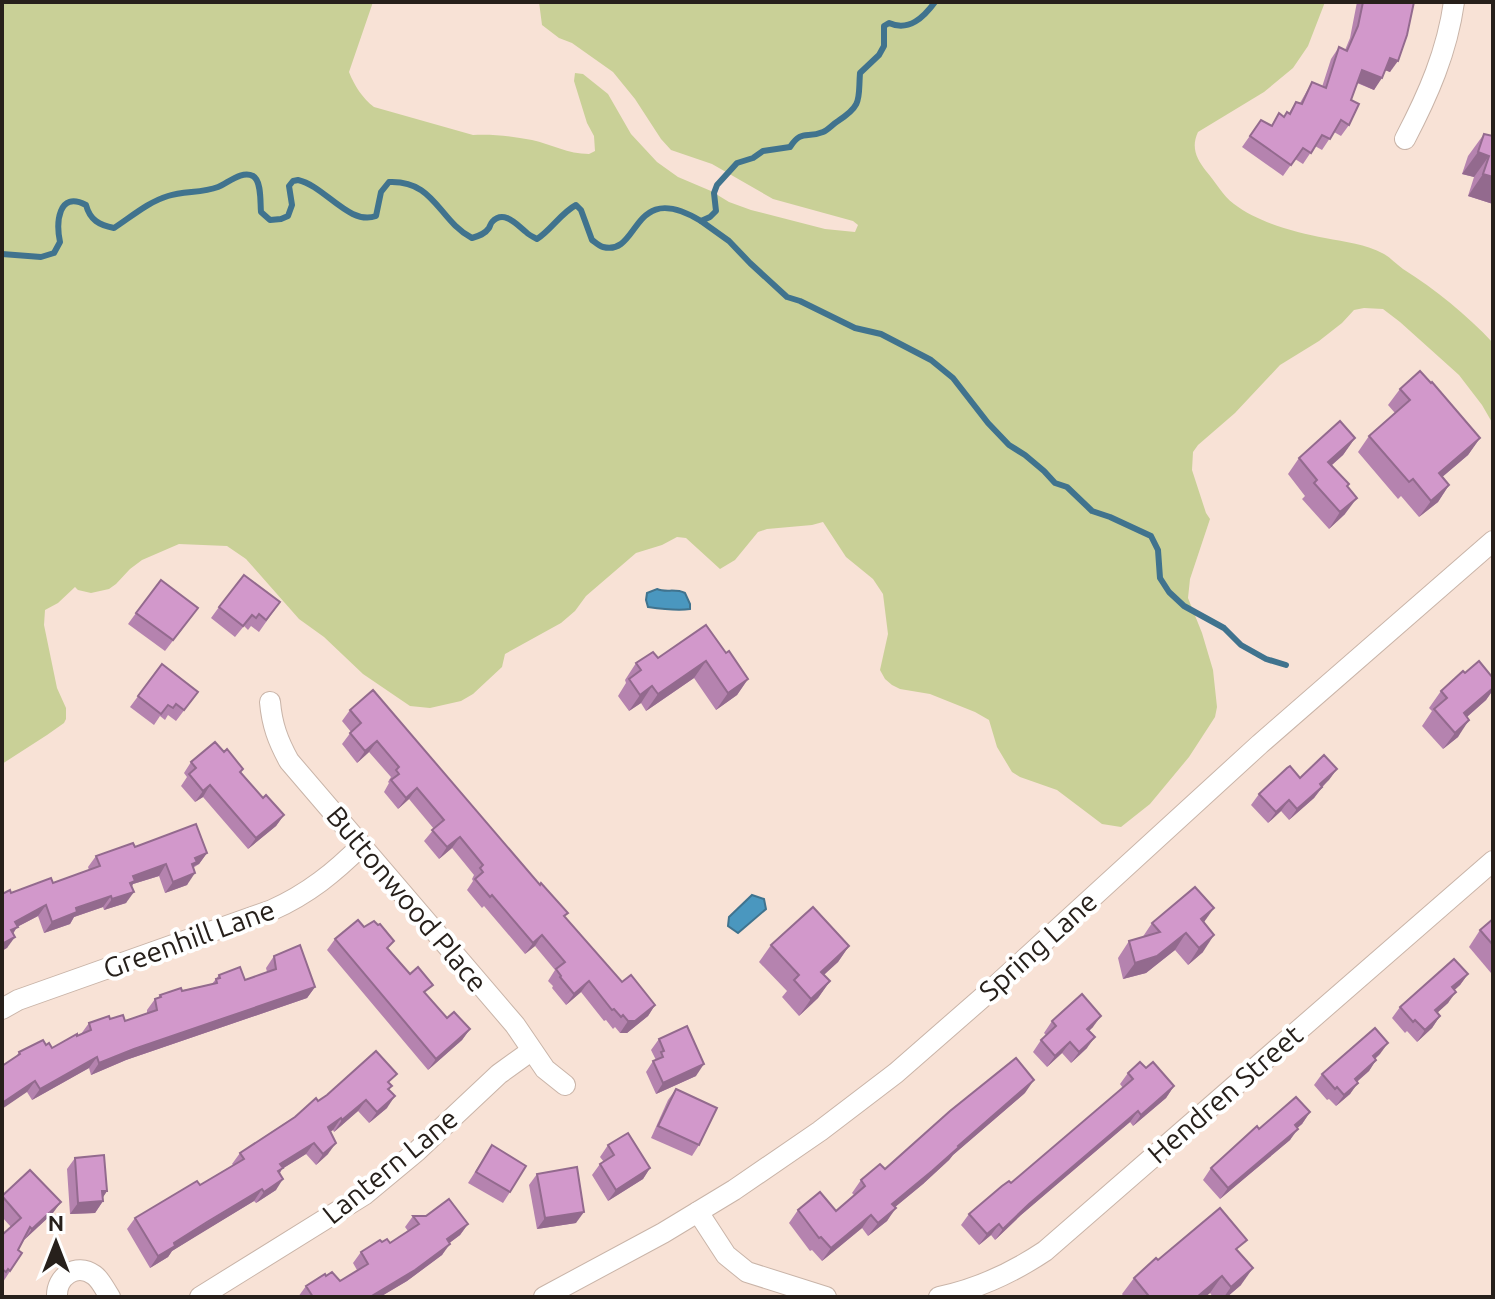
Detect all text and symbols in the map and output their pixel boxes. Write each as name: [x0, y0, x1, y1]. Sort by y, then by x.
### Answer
street label: Buttonwood Place: [321, 800, 494, 998]
street label: Spring Lane: [973, 885, 1103, 1006]
street label: Greenhill Lane: [99, 893, 279, 984]
street label: Hendren Street: [1141, 1018, 1308, 1169]
street label: Lantern Lane: [316, 1102, 463, 1229]
north arrow: [16, 1203, 96, 1283]
text: N: [48, 1210, 64, 1235]

